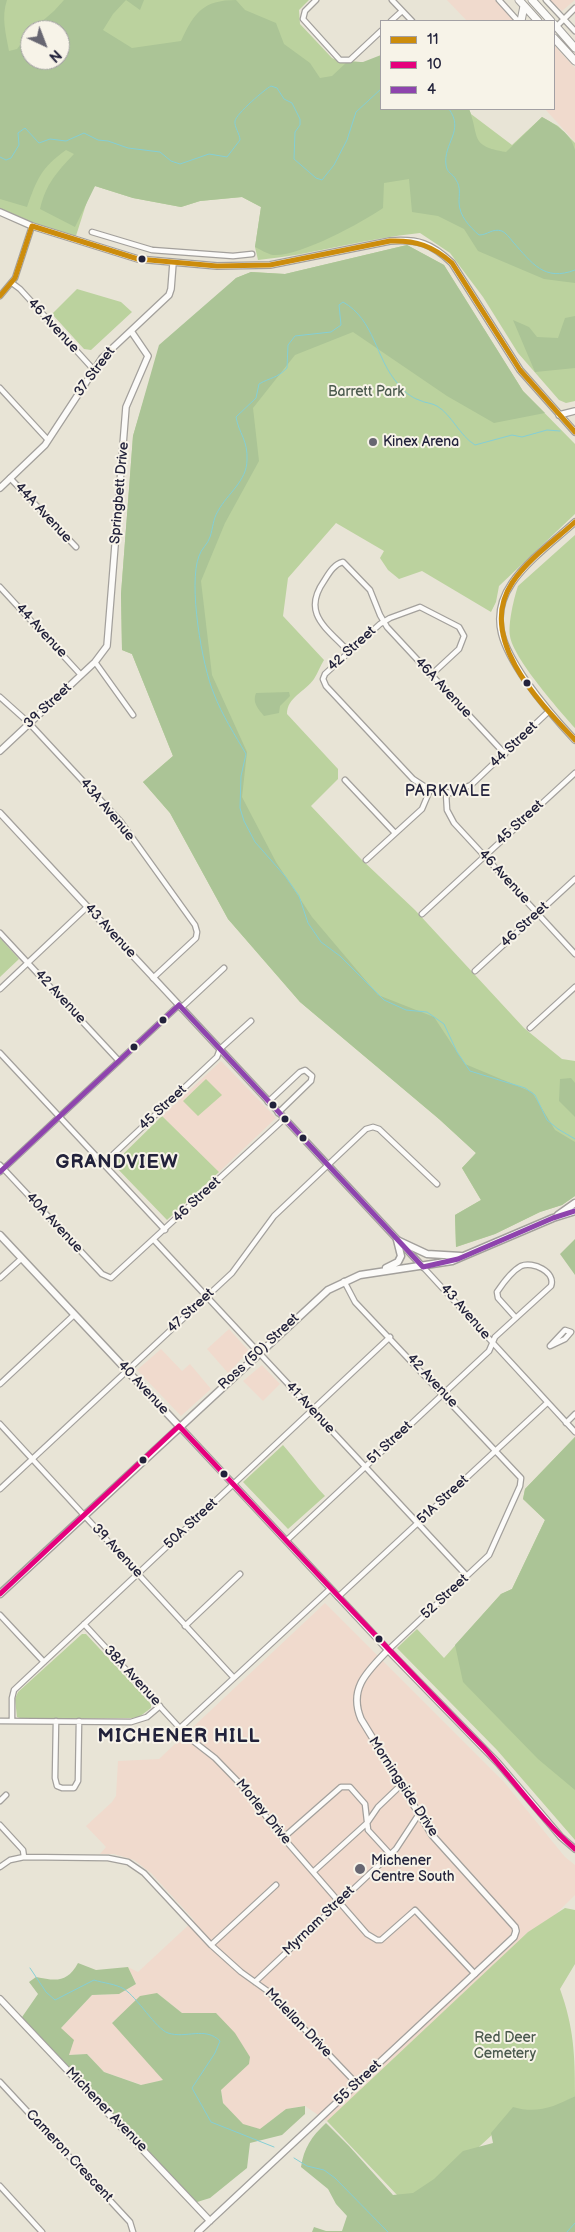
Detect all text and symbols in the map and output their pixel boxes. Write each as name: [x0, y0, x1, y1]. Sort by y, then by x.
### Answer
north arrow: [20, 20, 70, 70]
legend: [380, 20, 555, 110]
text: 11: [427, 30, 439, 49]
text: N: [45, 46, 65, 65]
text: 10: [427, 55, 442, 74]
text: 4: [427, 80, 436, 99]
unlabelled marker: [137, 254, 147, 264]
street label: 46 Avenue: [24, 295, 82, 357]
street label: 37 Street: [71, 344, 119, 400]
park label: Barrett Park: [328, 384, 404, 400]
place label: Kinex Arena: [383, 434, 459, 450]
marker: Kinex Arena: [367, 436, 379, 448]
street label: Springbett Drive: [107, 441, 133, 545]
street label: 44A Avenue: [11, 479, 75, 547]
street label: 44 Avenue: [12, 600, 70, 662]
street label: 42 Street: [324, 623, 380, 675]
street label: 46A Avenue: [411, 654, 475, 722]
unlabelled marker: [522, 678, 532, 688]
street label: 39 Street: [21, 680, 75, 732]
street label: 44 Street: [487, 718, 541, 772]
street label: 43A Avenue: [76, 775, 138, 845]
district label: PARKVALE: [404, 782, 492, 802]
street label: 45 Street: [493, 797, 547, 849]
street label: 46 Avenue: [475, 846, 533, 908]
street label: 46 Street: [498, 899, 552, 951]
street label: 43 Avenue: [81, 900, 139, 962]
street label: 42 Avenue: [31, 967, 89, 1027]
unlabelled marker: [158, 1015, 168, 1025]
unlabelled marker: [129, 1042, 139, 1052]
street label: 45 Street: [136, 1082, 190, 1134]
unlabelled marker: [268, 1100, 278, 1110]
unlabelled marker: [280, 1114, 290, 1124]
unlabelled marker: [298, 1133, 308, 1143]
district label: GRANDVIEW: [54, 1152, 180, 1174]
street label: 46 Street: [170, 1174, 224, 1226]
street label: 40A Avenue: [22, 1189, 86, 1257]
street label: 43 Avenue: [436, 1281, 494, 1343]
street label: 47 Street: [164, 1285, 218, 1337]
street label: Ross (50) Street: [215, 1310, 303, 1394]
street label: 42 Avenue: [403, 1351, 461, 1411]
street label: 40 Avenue: [114, 1358, 172, 1418]
street label: 41 Avenue: [282, 1379, 338, 1437]
street label: 51 Street: [364, 1418, 416, 1468]
unlabelled marker: [138, 1455, 148, 1465]
unlabelled marker: [219, 1469, 229, 1479]
street label: 51A Street: [414, 1472, 472, 1528]
street label: 50A Street: [161, 1495, 221, 1553]
street label: 39 Avenue: [88, 1521, 146, 1581]
street label: 52 Street: [418, 1571, 472, 1623]
unlabelled marker: [374, 1634, 384, 1644]
street label: 38A Avenue: [100, 1642, 164, 1710]
district label: MICHENER HILL: [96, 1726, 262, 1748]
street label: Morningside Drive: [365, 1734, 441, 1840]
street label: Morley Drive: [232, 1776, 294, 1848]
place label: Michener Centre South: [371, 1853, 454, 1885]
marker: Michener Centre South: [353, 1862, 367, 1876]
street label: Myrnam Street: [280, 1883, 358, 1959]
street label: Mclellan Drive: [261, 1985, 335, 2061]
park label: Red Deer Cemetery: [474, 2030, 536, 2062]
street label: 55 Street: [331, 2057, 385, 2109]
street label: Michener Avenue: [61, 2064, 151, 2156]
street label: Cameron Crescent: [22, 2106, 116, 2206]

